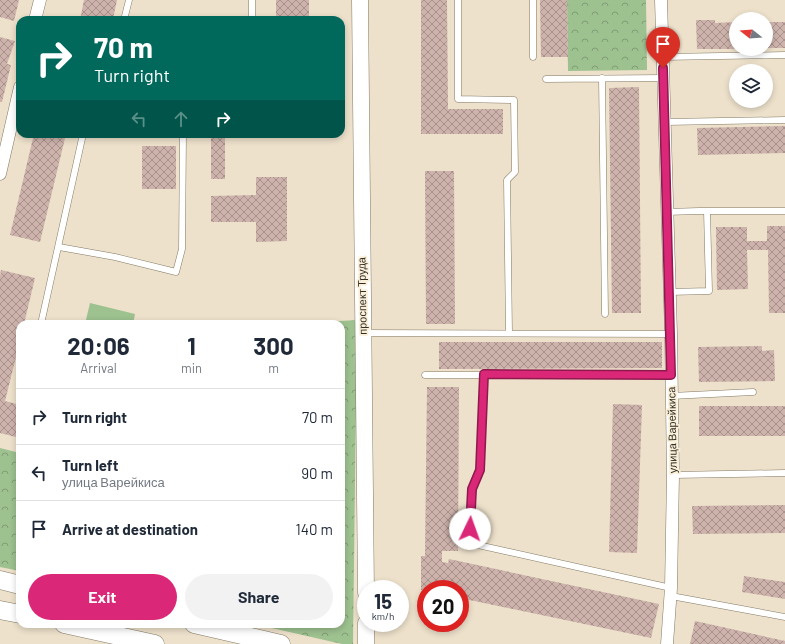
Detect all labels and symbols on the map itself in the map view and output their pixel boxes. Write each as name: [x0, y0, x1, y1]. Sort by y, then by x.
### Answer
north arrow: [729, 12, 773, 56]
pin: [646, 27, 680, 68]
street label: проспект Труда: [354, 256, 369, 335]
street label: улица Варейкиса: [664, 386, 679, 474]
position arrow: [449, 508, 491, 550]
speed limit sign: 20: [417, 580, 469, 632]

